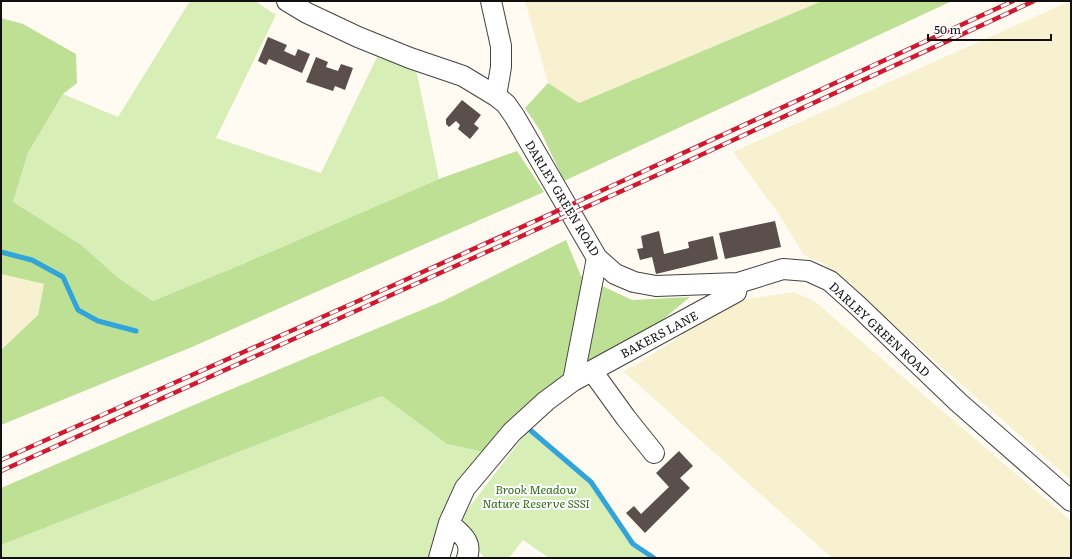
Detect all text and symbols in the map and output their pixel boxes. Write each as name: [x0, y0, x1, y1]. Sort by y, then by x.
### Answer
scale bar: [928, 16, 1051, 42]
text: 50 m: [934, 20, 961, 38]
street label: DARLEY GREEN ROAD: [521, 137, 605, 259]
street label: DARLEY GREEN ROAD: [825, 277, 935, 381]
street label: BAKERS LANE: [617, 306, 701, 362]
park label: Brook Meadow Nature Reserve SSSI: [482, 480, 590, 512]

